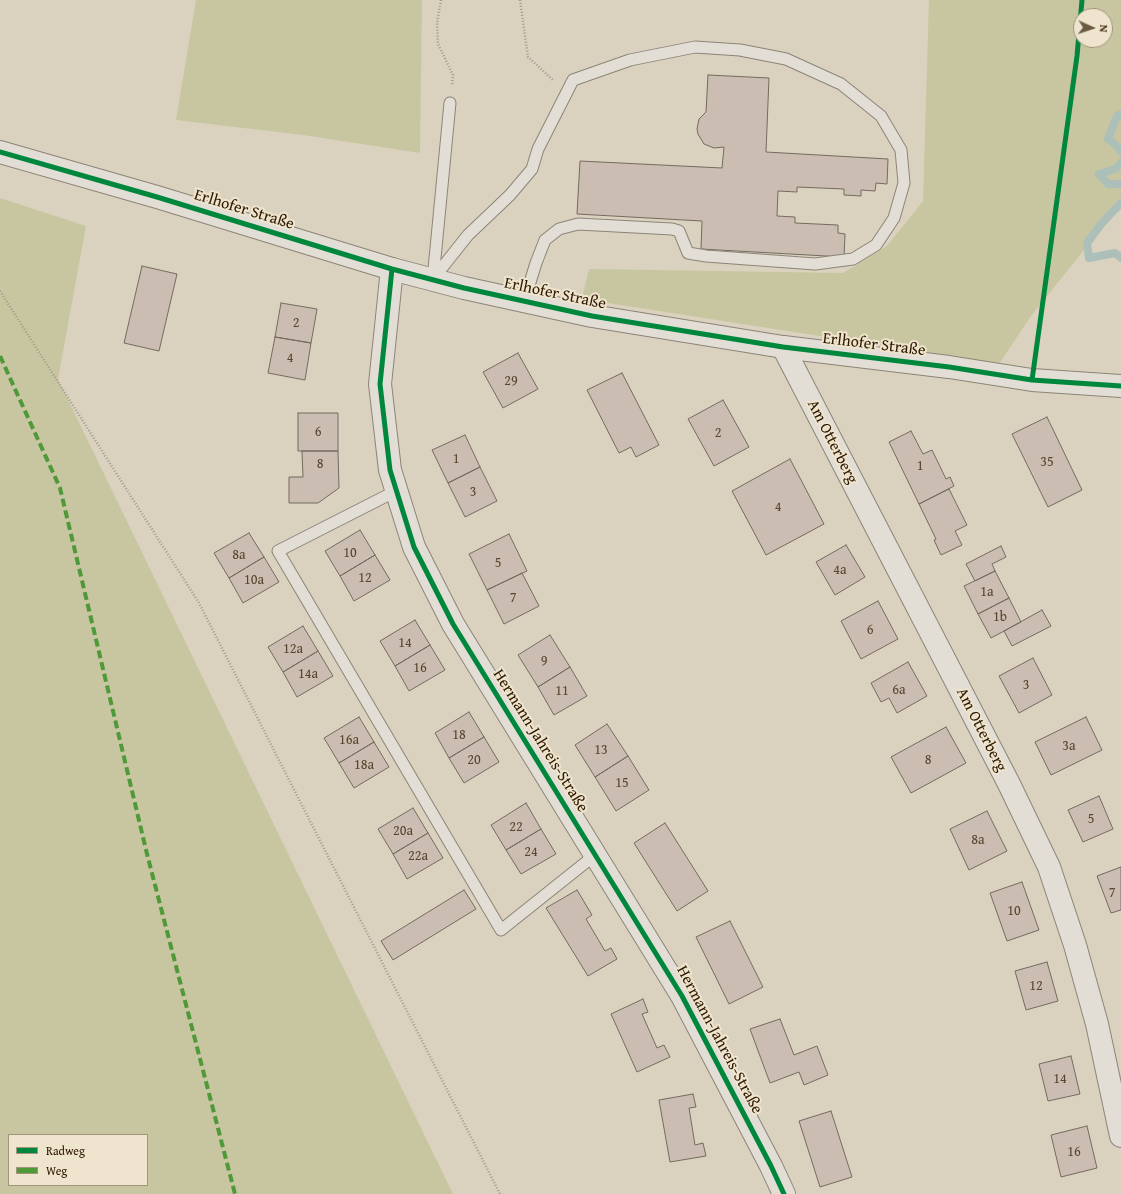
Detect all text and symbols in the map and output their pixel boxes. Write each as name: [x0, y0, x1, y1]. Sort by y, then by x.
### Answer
north arrow: [1073, 8, 1113, 48]
text: N: [1096, 24, 1112, 33]
street label: Erlhofer Straße: [192, 186, 296, 234]
street label: Erlhofer Straße: [502, 274, 608, 314]
house number: 2: [293, 315, 299, 331]
street label: Erlhofer Straße: [821, 329, 927, 361]
house number: 4: [287, 350, 293, 366]
house number: 29: [504, 373, 518, 389]
street label: Am Otterberg: [803, 397, 861, 487]
house number: 6: [315, 424, 321, 440]
house number: 2: [715, 425, 721, 441]
house number: 1: [453, 451, 459, 467]
house number: 35: [1040, 454, 1054, 470]
house number: 8: [317, 456, 323, 472]
house number: 1: [917, 458, 923, 474]
house number: 3: [470, 484, 476, 500]
house number: 4: [775, 499, 781, 515]
house number: 10: [343, 545, 357, 561]
house number: 8a: [232, 547, 246, 563]
house number: 5: [495, 555, 501, 571]
house number: 4a: [833, 562, 847, 578]
house number: 12: [358, 570, 372, 586]
house number: 10a: [244, 572, 264, 588]
house number: 1a: [980, 584, 994, 600]
house number: 7: [510, 590, 516, 606]
house number: 1b: [993, 609, 1007, 625]
house number: 6: [867, 622, 873, 638]
house number: 14: [398, 635, 412, 651]
house number: 12a: [283, 641, 303, 657]
house number: 9: [541, 653, 547, 669]
house number: 16: [413, 660, 427, 676]
house number: 14a: [298, 666, 318, 682]
street label: Hermann-Jahreis-Straße: [488, 666, 592, 816]
house number: 3: [1023, 677, 1029, 693]
house number: 6a: [892, 682, 906, 698]
house number: 11: [555, 683, 569, 699]
street label: Am Otterberg: [952, 685, 1010, 775]
house number: 18: [452, 727, 466, 743]
house number: 16a: [339, 732, 359, 748]
house number: 3a: [1062, 738, 1076, 754]
house number: 13: [594, 742, 608, 758]
house number: 20: [467, 752, 481, 768]
house number: 8: [925, 752, 931, 768]
house number: 18a: [354, 757, 374, 773]
house number: 15: [615, 775, 629, 791]
house number: 5: [1088, 811, 1094, 827]
house number: 22: [509, 819, 523, 835]
house number: 20a: [393, 823, 413, 839]
house number: 8a: [971, 832, 985, 848]
house number: 24: [524, 844, 538, 860]
house number: 22a: [408, 848, 428, 864]
house number: 7: [1109, 885, 1115, 901]
house number: 10: [1007, 903, 1021, 919]
street label: Hermann-Jahreis-Straße: [672, 963, 766, 1117]
house number: 12: [1029, 978, 1043, 994]
house number: 14: [1053, 1071, 1067, 1087]
legend: [8, 1134, 148, 1186]
text: Radweg: [46, 1142, 85, 1159]
house number: 16: [1067, 1144, 1081, 1160]
text: Weg: [46, 1162, 67, 1179]

